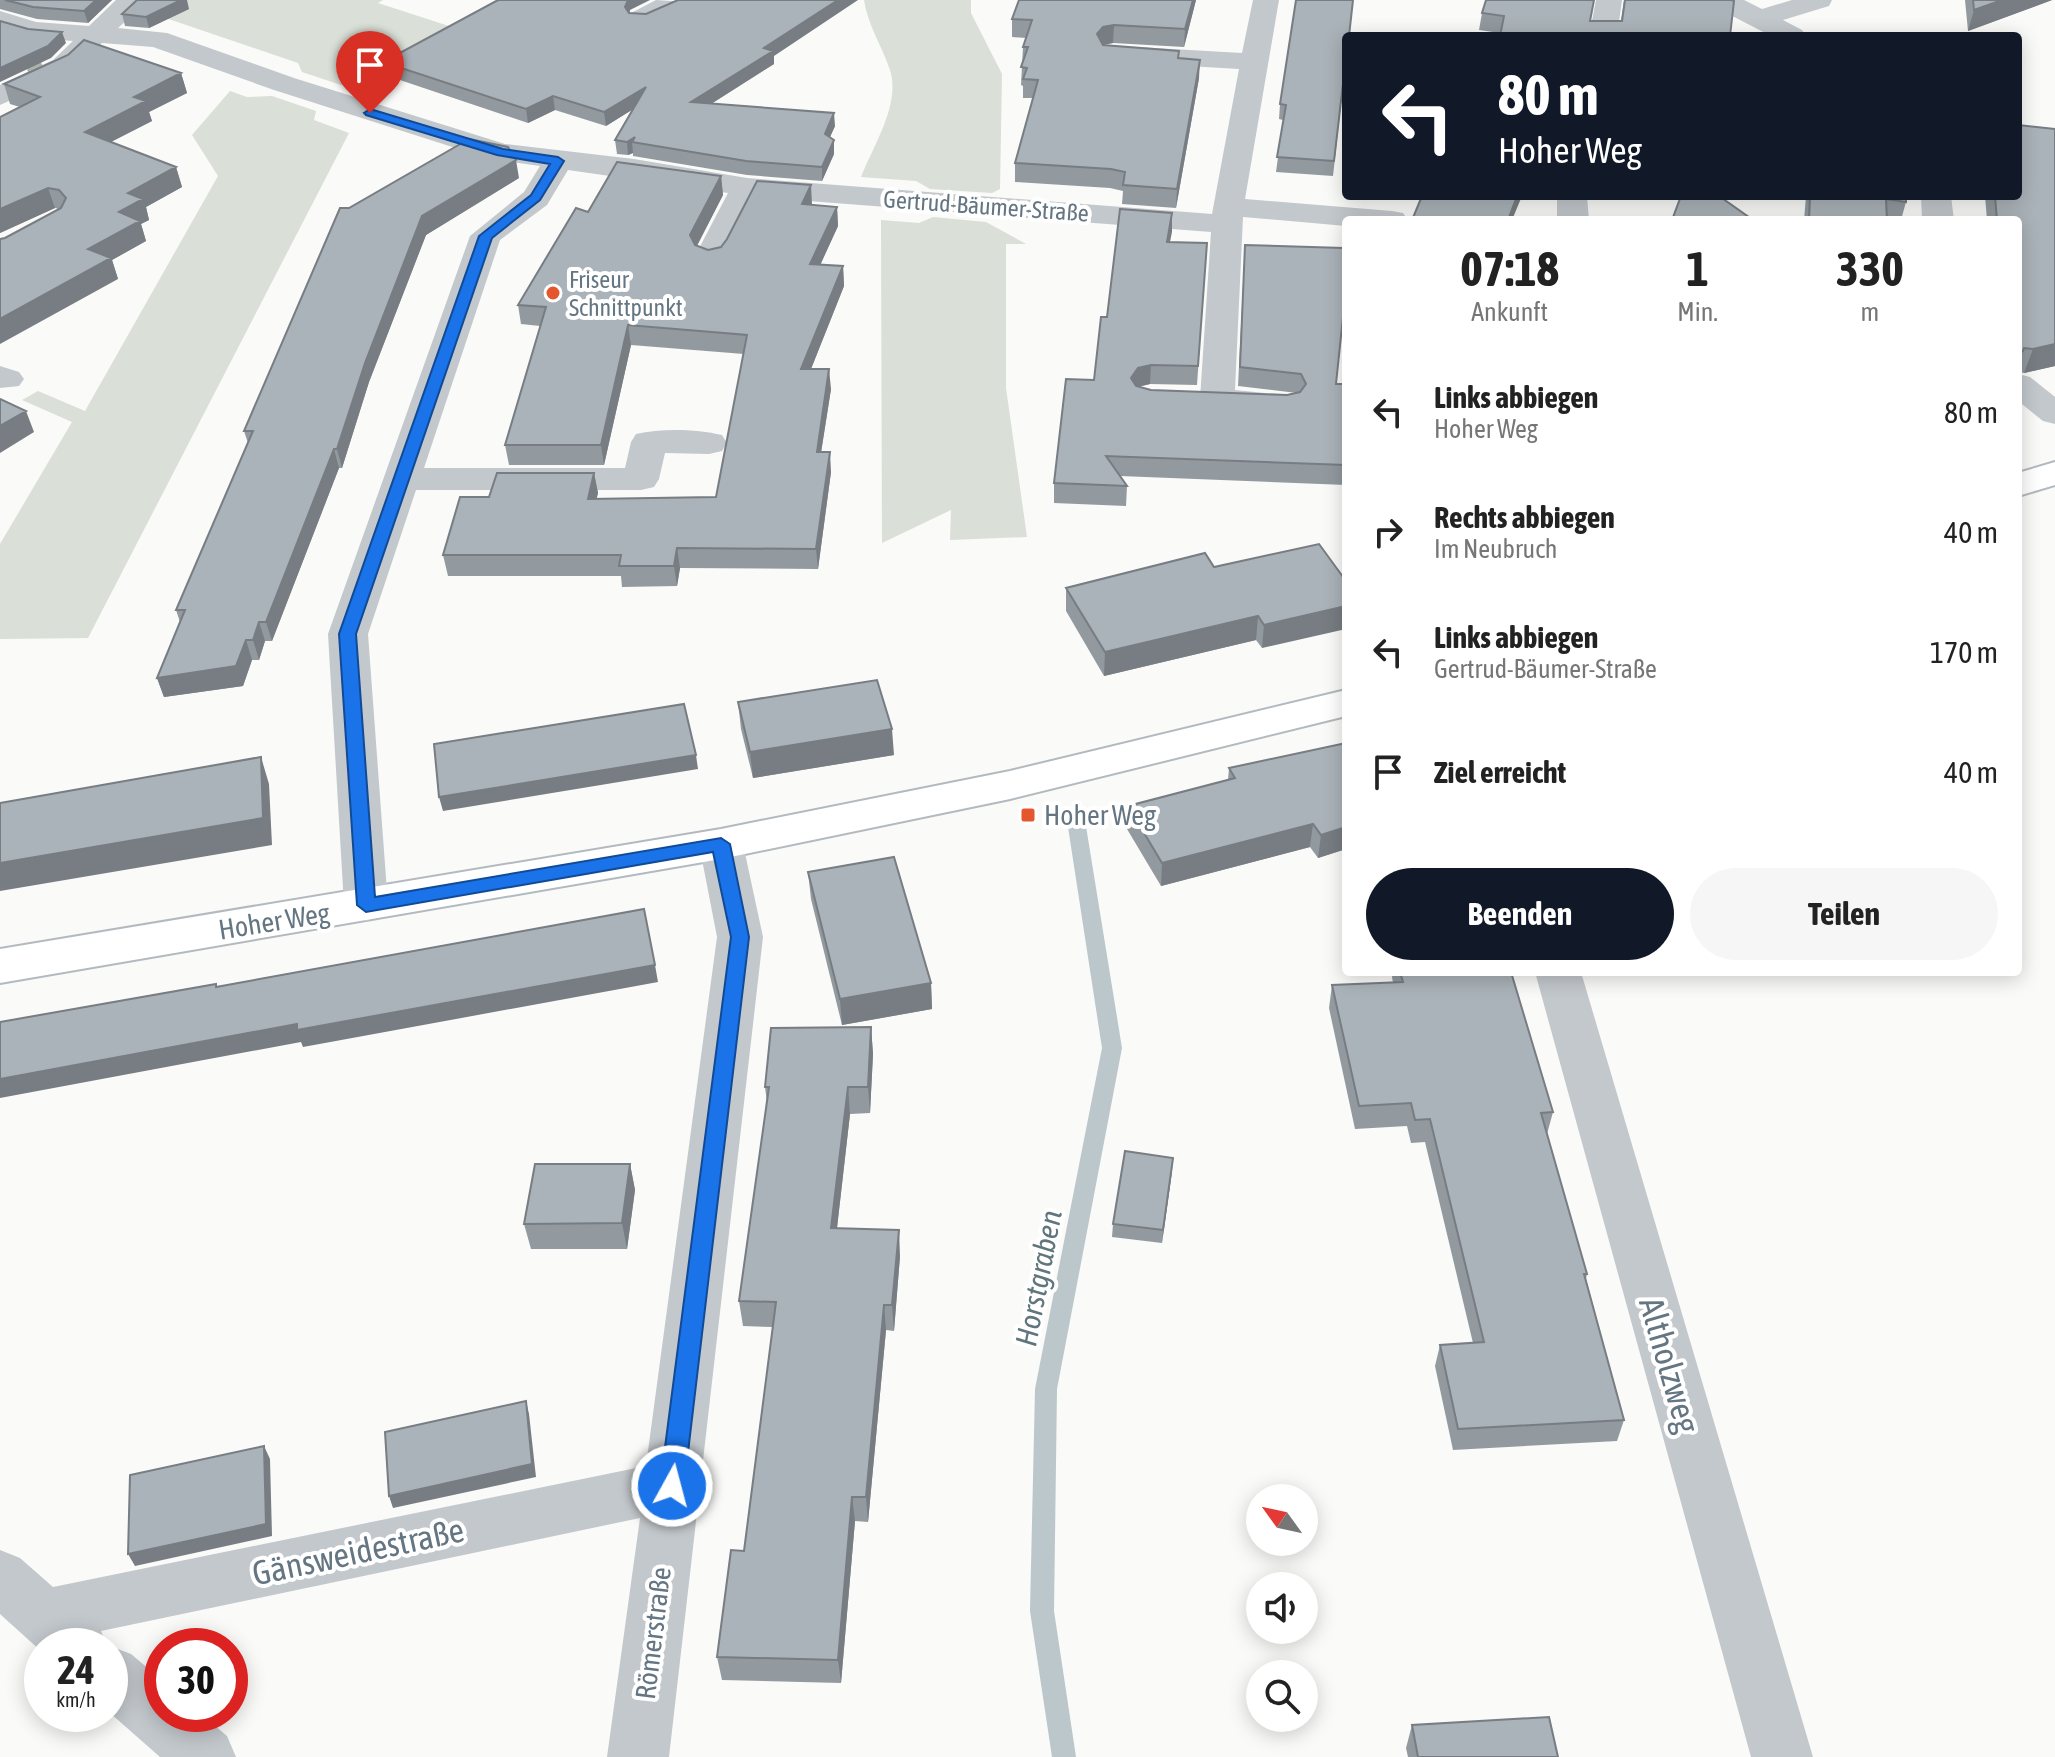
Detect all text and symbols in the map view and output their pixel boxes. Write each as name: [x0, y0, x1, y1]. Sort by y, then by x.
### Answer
pin: [336, 31, 404, 113]
icon: arrive: [348, 43, 392, 87]
text: 80 m: [1498, 63, 1599, 127]
icon: left: [1366, 64, 1470, 168]
text: Hoher Weg: [1498, 129, 1642, 171]
street label: Gertrud-Bäumer-Straße: [882, 185, 1090, 227]
text: 07:18: [1460, 241, 1559, 296]
text: 1: [1686, 241, 1709, 296]
text: 330: [1836, 241, 1904, 296]
place label: Friseur Schnittpunkt: [569, 266, 683, 321]
marker: Friseur Schnittpunkt: [544, 284, 562, 302]
text: Ankunft: [1471, 297, 1548, 327]
text: Min.: [1677, 297, 1718, 327]
text: m: [1861, 297, 1879, 327]
text: Links abbiegen: [1434, 380, 1598, 414]
icon: left: [1366, 390, 1410, 434]
text: 80 m: [1944, 395, 1998, 429]
text: Hoher Weg: [1434, 414, 1538, 444]
text: Rechts abbiegen: [1434, 500, 1615, 534]
icon: right: [1366, 510, 1410, 554]
text: 40 m: [1944, 515, 1998, 549]
text: Im Neubruch: [1434, 534, 1557, 564]
text: Links abbiegen: [1434, 620, 1598, 654]
icon: left: [1366, 630, 1410, 674]
text: 170 m: [1930, 635, 1998, 669]
text: Gertrud-Bäumer-Straße: [1434, 654, 1657, 684]
icon: arrive: [1366, 750, 1410, 794]
text: Ziel erreicht: [1434, 755, 1566, 789]
text: 40 m: [1944, 755, 1998, 789]
place label: Hoher Weg: [1044, 799, 1156, 831]
marker: Hoher Weg: [1019, 806, 1037, 824]
button: Beenden: [1366, 868, 1674, 960]
button: Teilen: [1690, 868, 1998, 960]
street label: Hoher Weg: [216, 896, 332, 946]
water label: Horstgraben: [1008, 1207, 1068, 1349]
street label: Altholzweg: [1632, 1293, 1708, 1438]
position arrow: [630, 1444, 714, 1528]
north arrow: [1246, 1484, 1318, 1556]
map controls: [1246, 1484, 1318, 1732]
street label: Gänsweidestraße: [249, 1510, 467, 1592]
street label: Römerstraße: [629, 1565, 677, 1701]
button: sound: [1246, 1572, 1318, 1644]
speed limit sign: 30: [144, 1628, 248, 1732]
text: 24: [57, 1647, 95, 1692]
button: search: [1246, 1660, 1318, 1732]
text: km/h: [56, 1688, 96, 1711]

